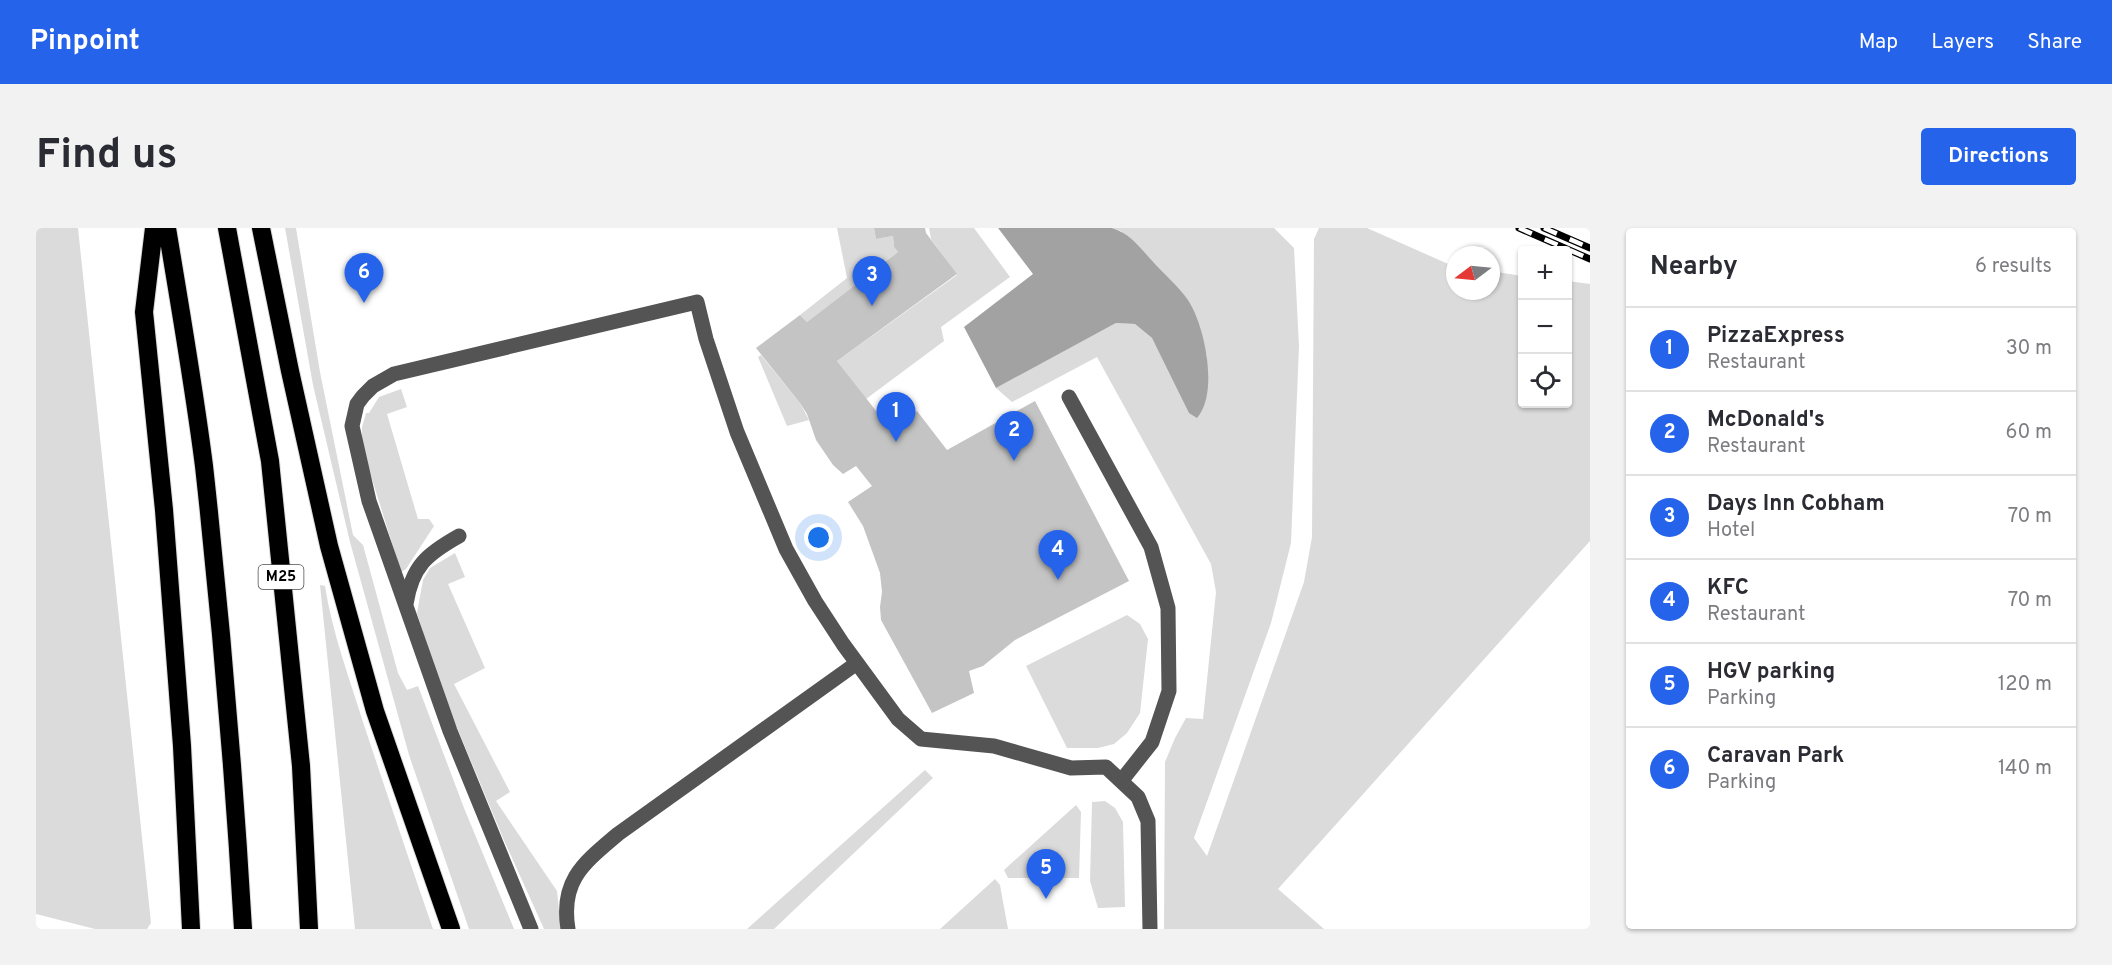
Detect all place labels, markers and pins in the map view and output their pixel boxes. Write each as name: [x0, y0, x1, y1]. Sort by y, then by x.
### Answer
pin: 6: [344, 254, 384, 303]
pin: 3: [852, 256, 892, 306]
pin: 1: [876, 392, 916, 442]
pin: 2: [994, 412, 1034, 461]
pin: 4: [1038, 530, 1078, 580]
pin: 5: [1026, 850, 1066, 899]

